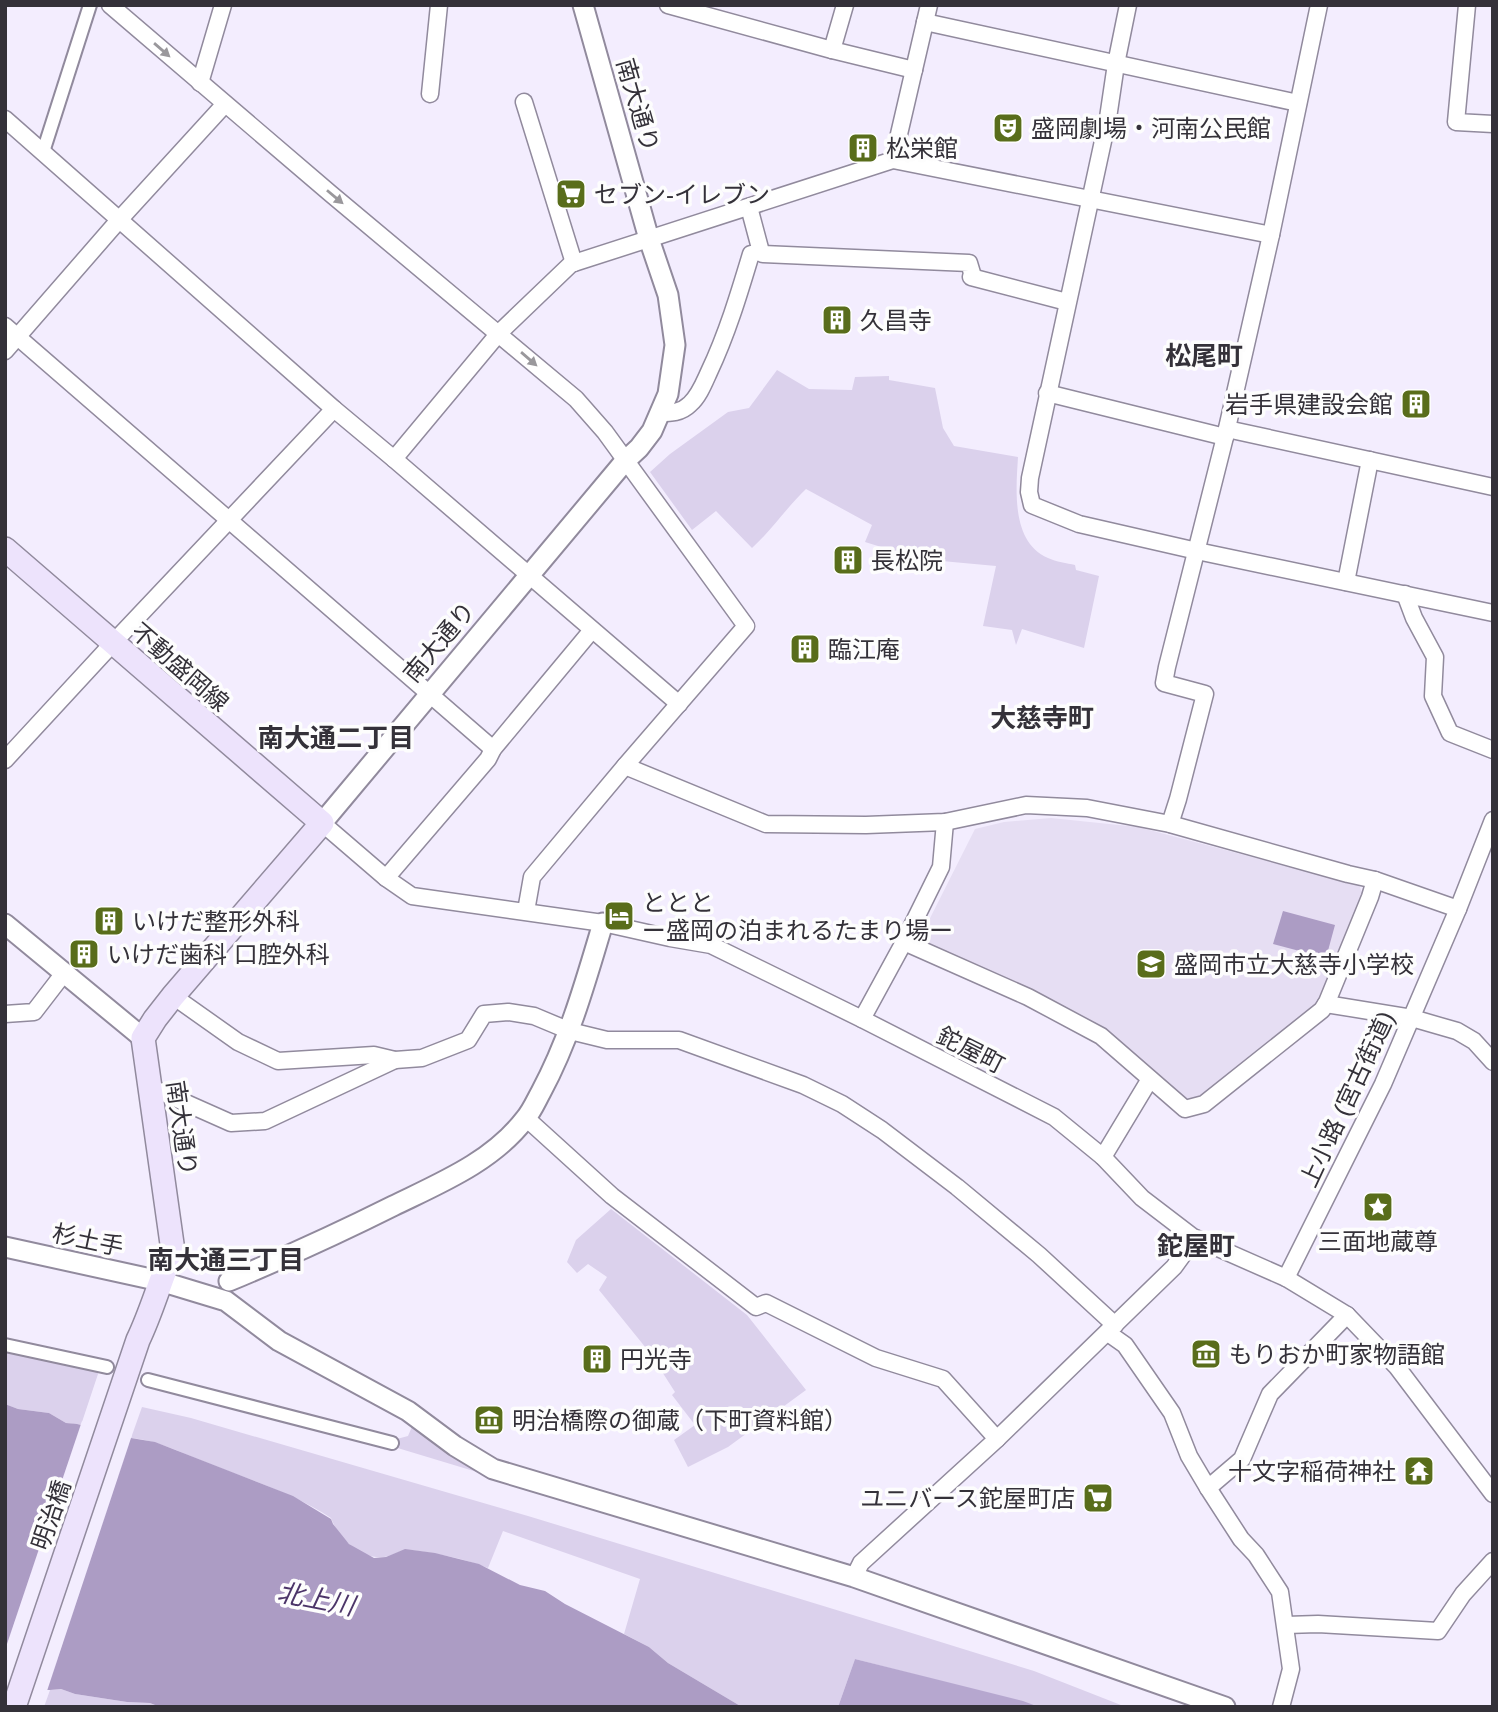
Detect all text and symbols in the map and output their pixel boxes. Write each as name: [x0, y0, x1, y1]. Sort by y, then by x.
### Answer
one-way arrow: [153, 42, 171, 58]
street label: 南大通り: [612, 55, 664, 155]
theatre icon: 盛岡劇場・河南公民館: [991, 111, 1025, 145]
place label: 盛岡劇場・河南公民館: [1031, 115, 1271, 142]
building icon: 松栄館: [846, 131, 880, 165]
place label: 松栄館: [886, 135, 958, 162]
supermarket icon: セブン-イレブン: [554, 177, 588, 211]
place label: セブン-イレブン: [594, 181, 770, 208]
one-way arrow: [326, 190, 344, 205]
building icon: 久昌寺: [820, 303, 854, 337]
place label: 久昌寺: [860, 307, 932, 334]
district label: 松尾町: [1165, 341, 1243, 371]
one-way arrow: [520, 351, 538, 367]
building icon: 岩手県建設会館: [1399, 387, 1433, 421]
place label: 岩手県建設会館: [1225, 391, 1393, 418]
building icon: 長松院: [831, 543, 865, 577]
place label: 長松院: [871, 547, 943, 574]
street label: 南大通り: [398, 597, 480, 687]
street label: 不動盛岡線: [126, 617, 234, 717]
building icon: 臨江庵: [788, 632, 822, 666]
place label: 臨江庵: [828, 636, 900, 663]
district label: 大慈寺町: [990, 703, 1094, 733]
district label: 南大通二丁目: [258, 723, 414, 753]
place label: ととと ー盛岡の泊まれるたまり場ー: [642, 889, 953, 944]
hotel icon: ととと ー盛岡の泊まれるたまり場ー: [602, 899, 636, 933]
building icon: いけだ整形外科: [92, 904, 126, 938]
place label: いけだ整形外科: [132, 908, 300, 935]
building icon: いけだ歯科 口腔外科: [67, 937, 101, 971]
place label: いけだ歯科 口腔外科: [107, 941, 330, 968]
school or university icon: 盛岡市立大慈寺小学校: [1134, 947, 1168, 981]
place label: 盛岡市立大慈寺小学校: [1174, 951, 1414, 978]
street label: 上小路 (宮古街道): [1294, 1007, 1400, 1191]
street label: 鉈屋町: [933, 1022, 1009, 1078]
street label: 南大通り: [162, 1079, 202, 1177]
place icon: 三面地蔵尊: [1361, 1190, 1395, 1224]
street label: 杉土手: [50, 1219, 126, 1261]
place label: 三面地蔵尊: [1318, 1228, 1438, 1255]
district label: 鉈屋町: [1157, 1231, 1235, 1261]
district label: 南大通三丁目: [148, 1245, 304, 1275]
museum icon: もりおか町家物語館: [1189, 1337, 1223, 1371]
place label: もりおか町家物語館: [1229, 1341, 1445, 1368]
building icon: 円光寺: [580, 1342, 614, 1376]
place label: 円光寺: [620, 1346, 692, 1373]
museum icon: 明治橋際の御蔵（下町資料館）: [472, 1403, 506, 1437]
place label: 明治橋際の御蔵（下町資料館）: [512, 1407, 848, 1434]
temple icon: 十文字稲荷神社: [1402, 1454, 1436, 1488]
place label: 十文字稲荷神社: [1228, 1458, 1396, 1485]
street label: 明治橋: [27, 1477, 75, 1553]
supermarket icon: ユニバース鉈屋町店: [1081, 1481, 1115, 1515]
place label: ユニバース鉈屋町店: [860, 1485, 1075, 1512]
water label: 北上川: [275, 1577, 360, 1622]

